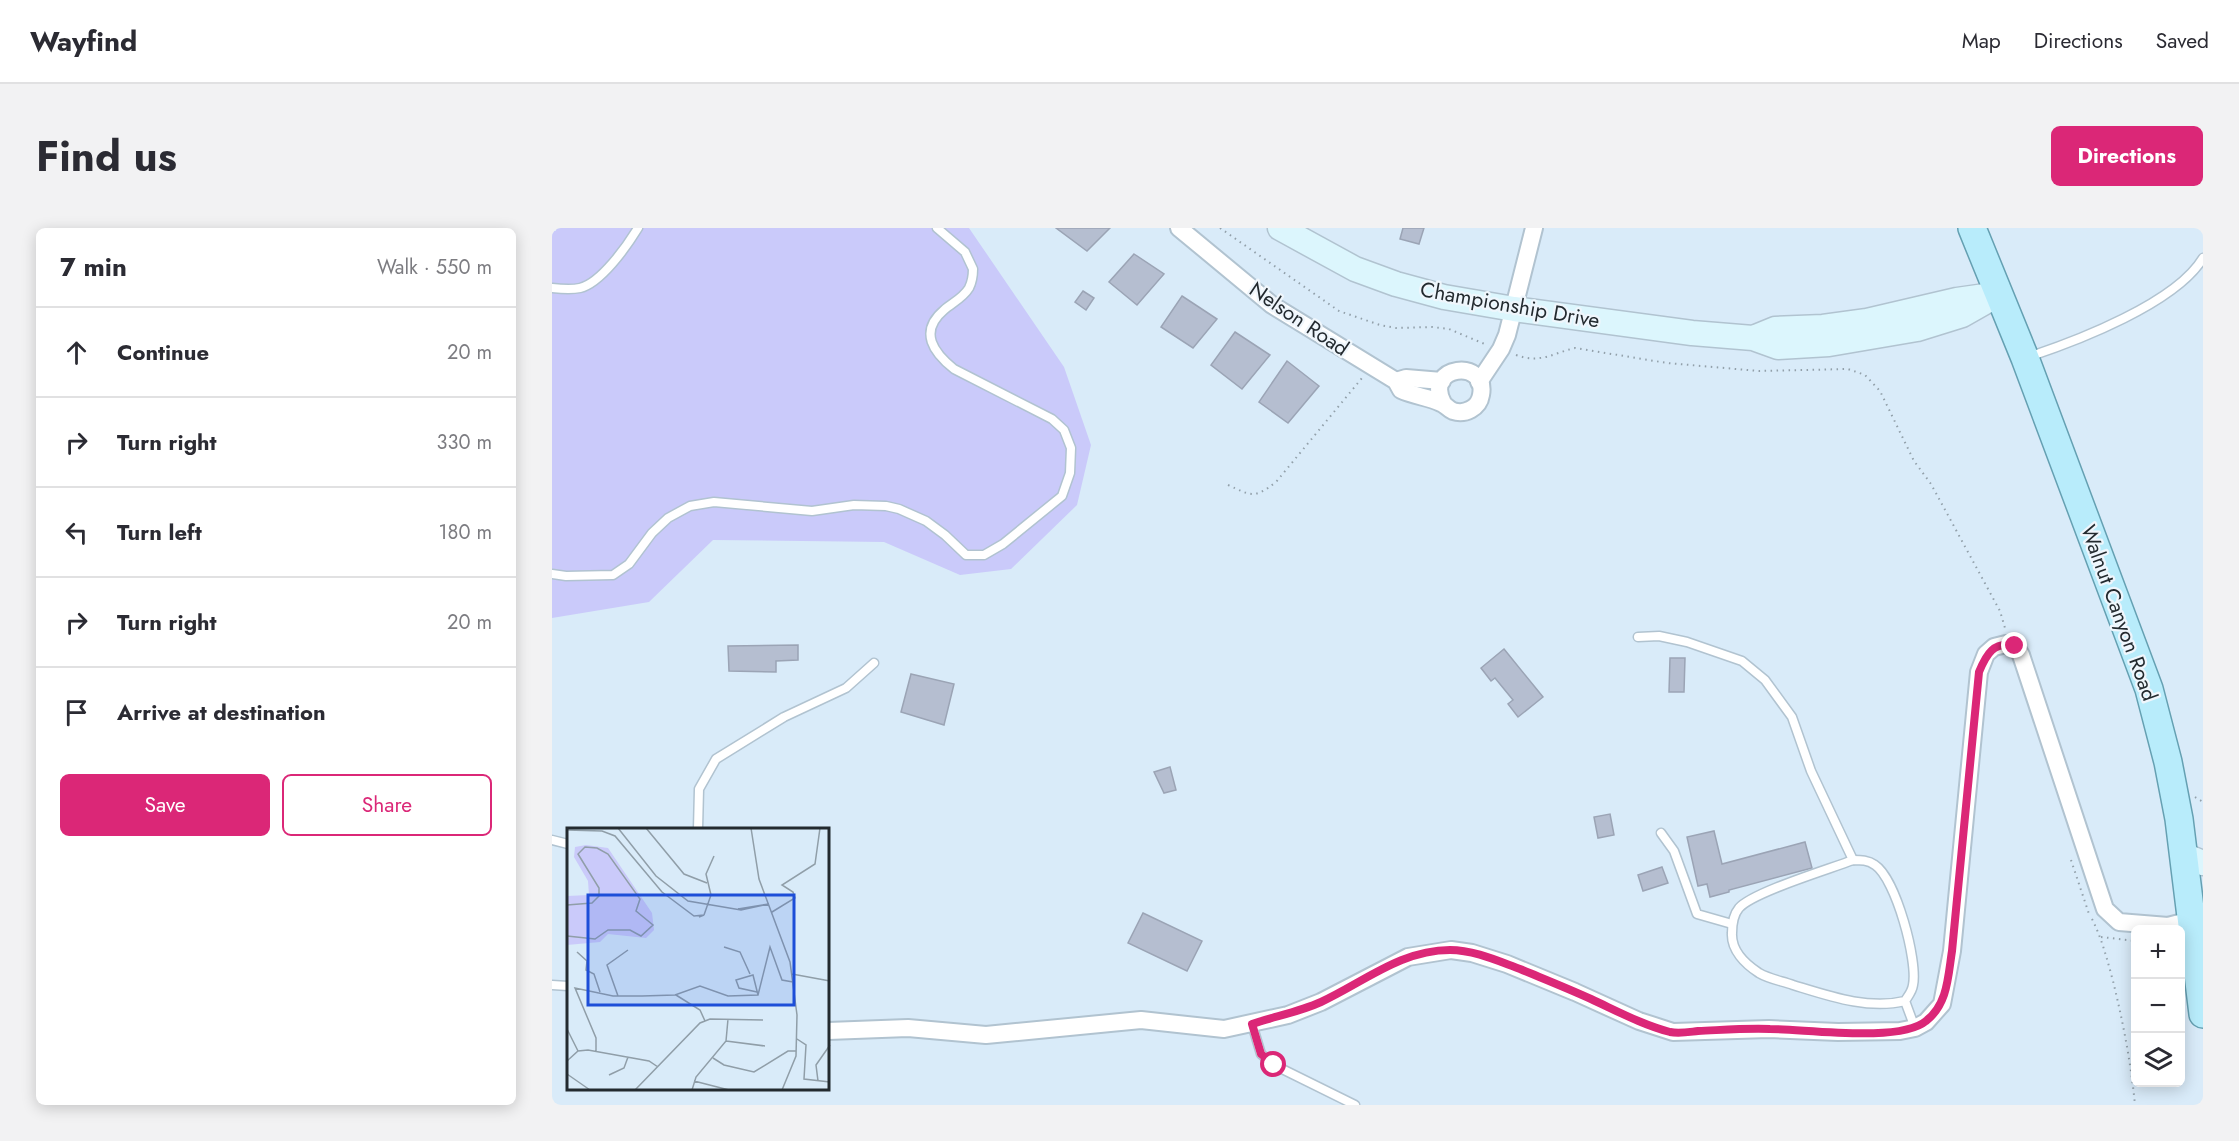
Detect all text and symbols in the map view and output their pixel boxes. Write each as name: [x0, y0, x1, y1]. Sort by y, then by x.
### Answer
text: Wayfind: [30, 21, 137, 62]
text: Map: [1962, 26, 2001, 56]
text: Directions: [2034, 26, 2123, 56]
text: Saved: [2156, 26, 2209, 56]
text: Find us: [36, 126, 177, 187]
button: Directions: [2051, 126, 2203, 186]
text: 7 min: [60, 248, 127, 286]
text: Walk · 550 m: [377, 253, 492, 282]
street label: Championship Drive: [1418, 274, 1602, 336]
street label: Nelson Road: [1243, 275, 1355, 363]
icon: ahead: [60, 336, 93, 369]
text: Continue: [117, 336, 209, 368]
text: 20 m: [447, 338, 492, 367]
icon: right: [60, 426, 93, 459]
text: Turn right: [117, 426, 217, 458]
text: 330 m: [437, 428, 492, 457]
icon: left: [60, 516, 93, 549]
text: Turn left: [117, 516, 202, 548]
text: 180 m: [438, 518, 492, 547]
street label: Walnut Canyon Road: [2073, 521, 2165, 705]
icon: right: [60, 606, 93, 639]
text: Turn right: [117, 606, 217, 638]
text: 20 m: [447, 608, 492, 637]
route end: [2001, 632, 2027, 658]
icon: arrive: [60, 696, 93, 729]
text: Arrive at destination: [117, 696, 326, 728]
button: Save: [60, 774, 270, 836]
button: Share: [282, 774, 492, 836]
inset map: [567, 828, 830, 1090]
map controls: [2131, 925, 2185, 1087]
button: +: [2131, 925, 2185, 979]
button: −: [2131, 979, 2185, 1033]
button: layers: [2131, 1033, 2185, 1087]
route start: [1260, 1051, 1286, 1077]

